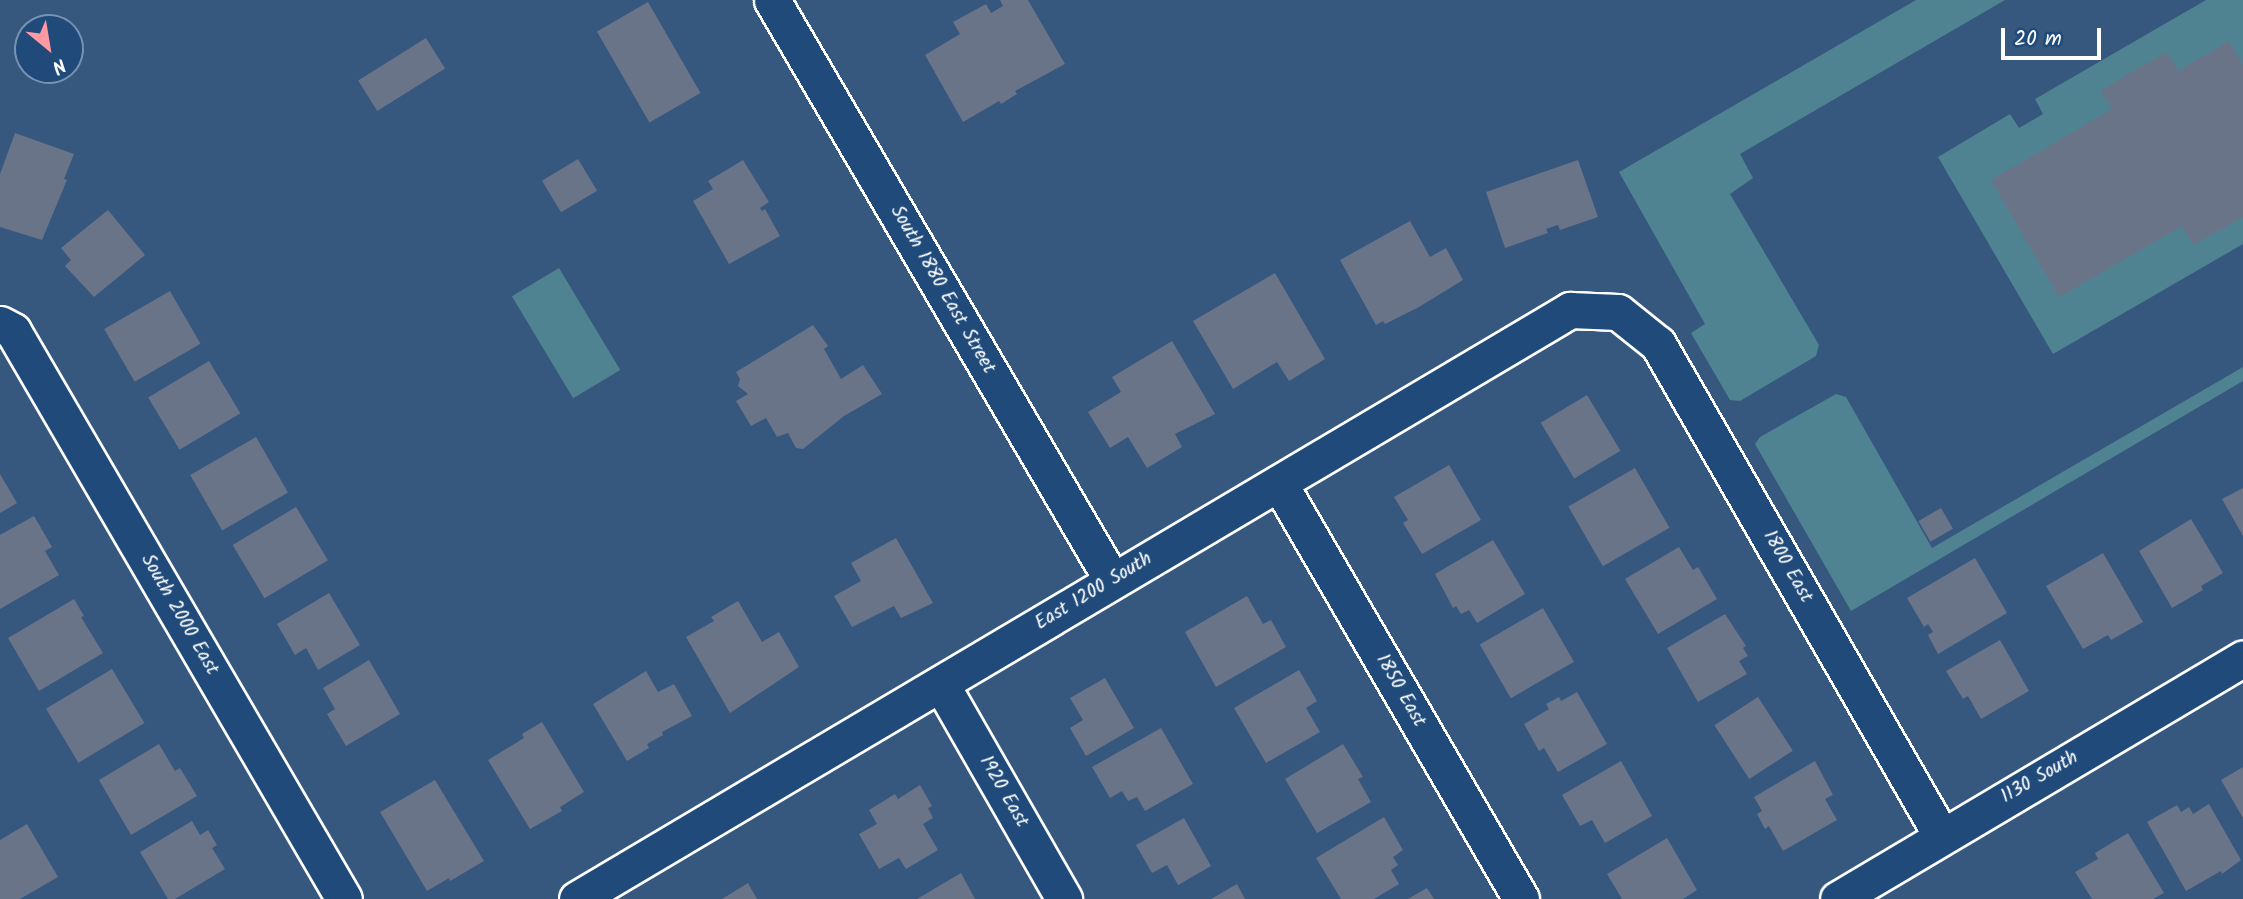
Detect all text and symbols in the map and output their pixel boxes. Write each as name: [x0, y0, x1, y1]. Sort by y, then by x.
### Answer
north arrow: [14, 14, 84, 84]
scale bar: [2005, 14, 2105, 58]
text: 20 m: [2014, 23, 2062, 56]
text: N: [46, 49, 71, 81]
street label: South 1880 East Street: [885, 202, 999, 378]
street label: 1800 East: [1757, 527, 1817, 607]
street label: East 1200 South: [1032, 548, 1156, 636]
street label: South 2000 East: [135, 551, 223, 679]
street label: 1850 East: [1370, 651, 1430, 731]
street label: 1130 South: [1997, 747, 2083, 809]
street label: 1920 East: [973, 752, 1033, 832]

